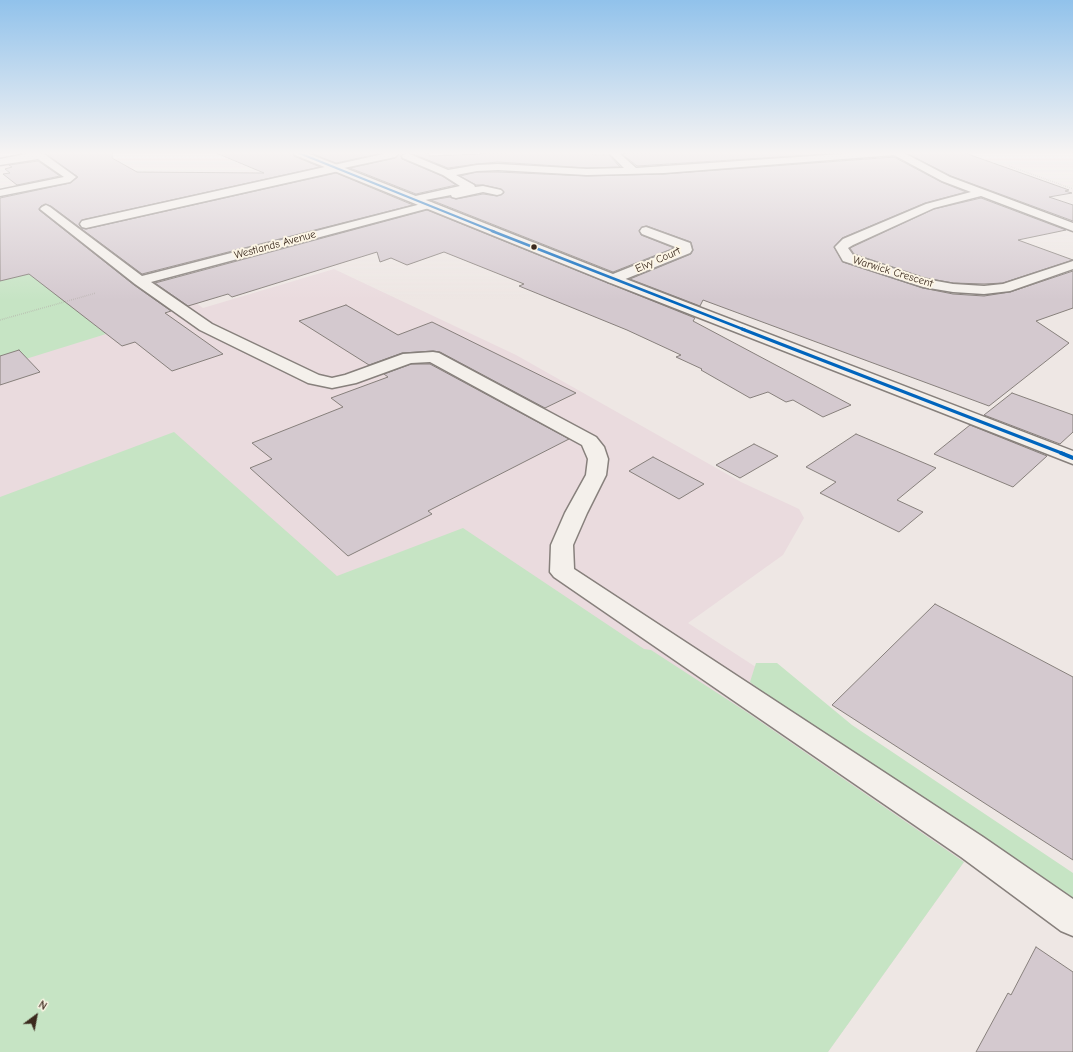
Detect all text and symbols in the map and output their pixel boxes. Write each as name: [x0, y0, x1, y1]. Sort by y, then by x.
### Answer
street label: Westlands Avenue: [233, 228, 317, 262]
unlabelled marker: [529, 242, 539, 252]
street label: Elvy Court: [633, 244, 683, 276]
street label: Warwick Crescent: [851, 254, 935, 290]
north arrow: [16, 996, 56, 1036]
text: N: [36, 998, 49, 1013]

